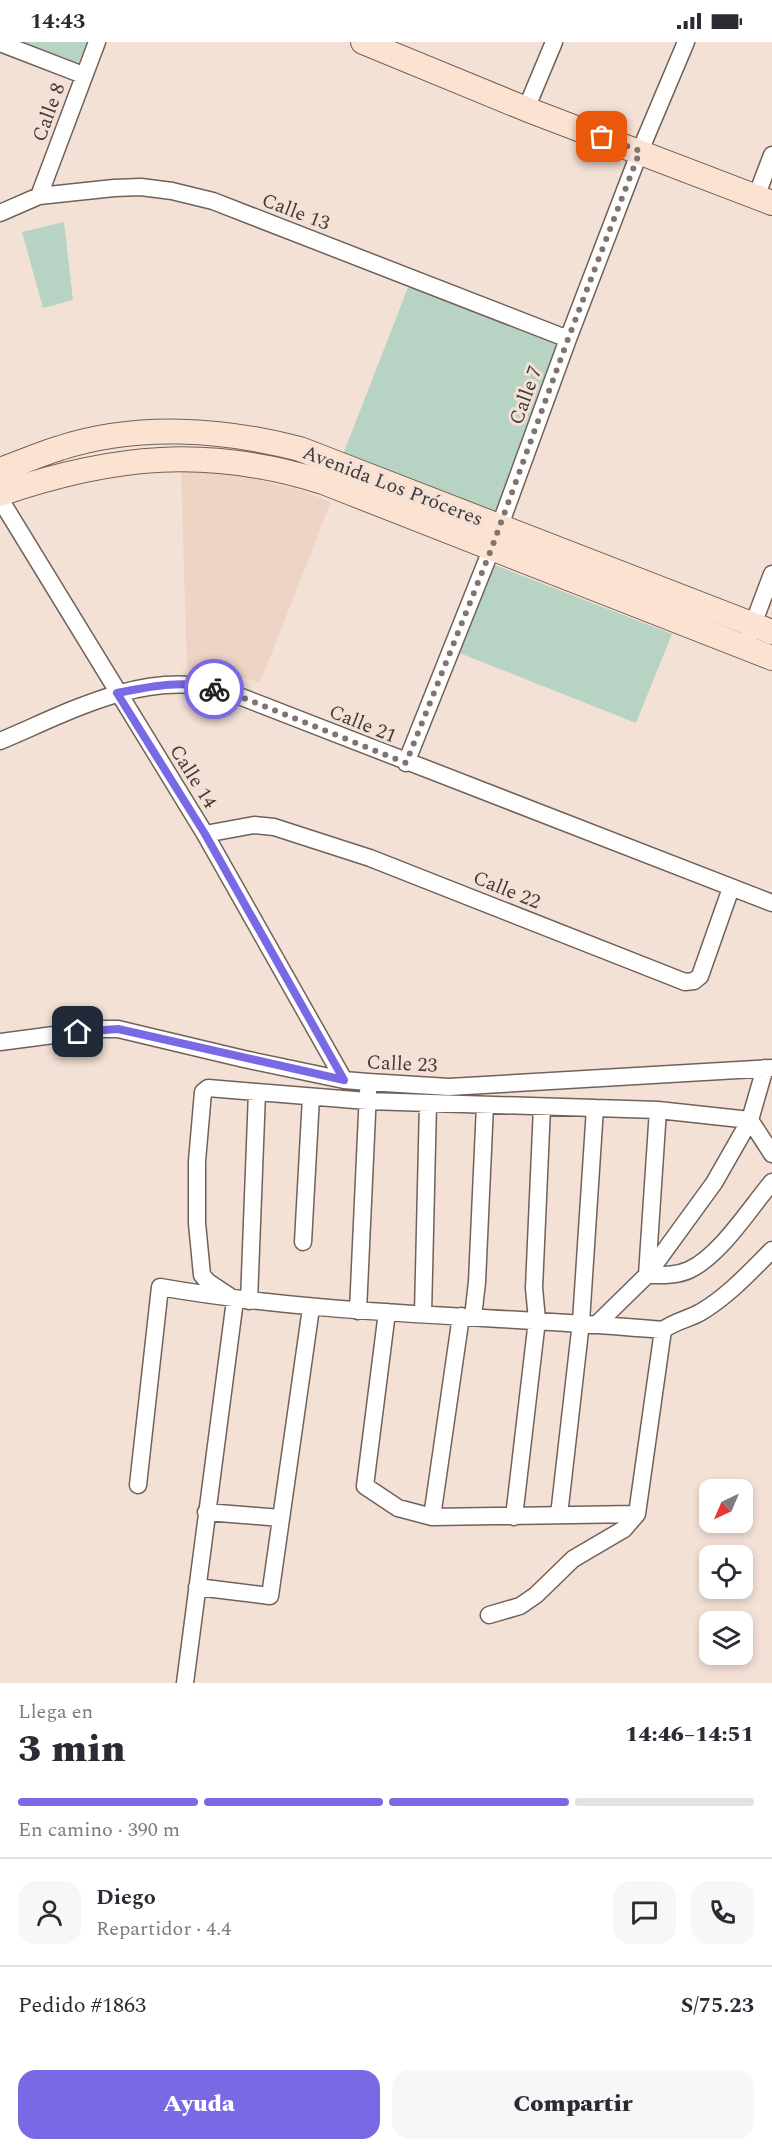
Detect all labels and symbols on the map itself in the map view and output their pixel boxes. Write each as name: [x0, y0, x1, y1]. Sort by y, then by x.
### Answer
street label: Calle 8: [24, 79, 73, 146]
pin: [576, 111, 627, 162]
street label: Calle 13: [257, 185, 334, 239]
street label: Calle 7: [501, 362, 550, 429]
street label: Avenida Los Próceres: [298, 438, 487, 534]
courier: [184, 659, 244, 719]
street label: Calle 21: [324, 697, 401, 751]
street label: Calle 14: [162, 739, 225, 814]
street label: Calle 22: [468, 863, 545, 917]
pin: [52, 1006, 103, 1057]
street label: Calle 23: [366, 1047, 438, 1081]
north arrow: [699, 1479, 753, 1533]

